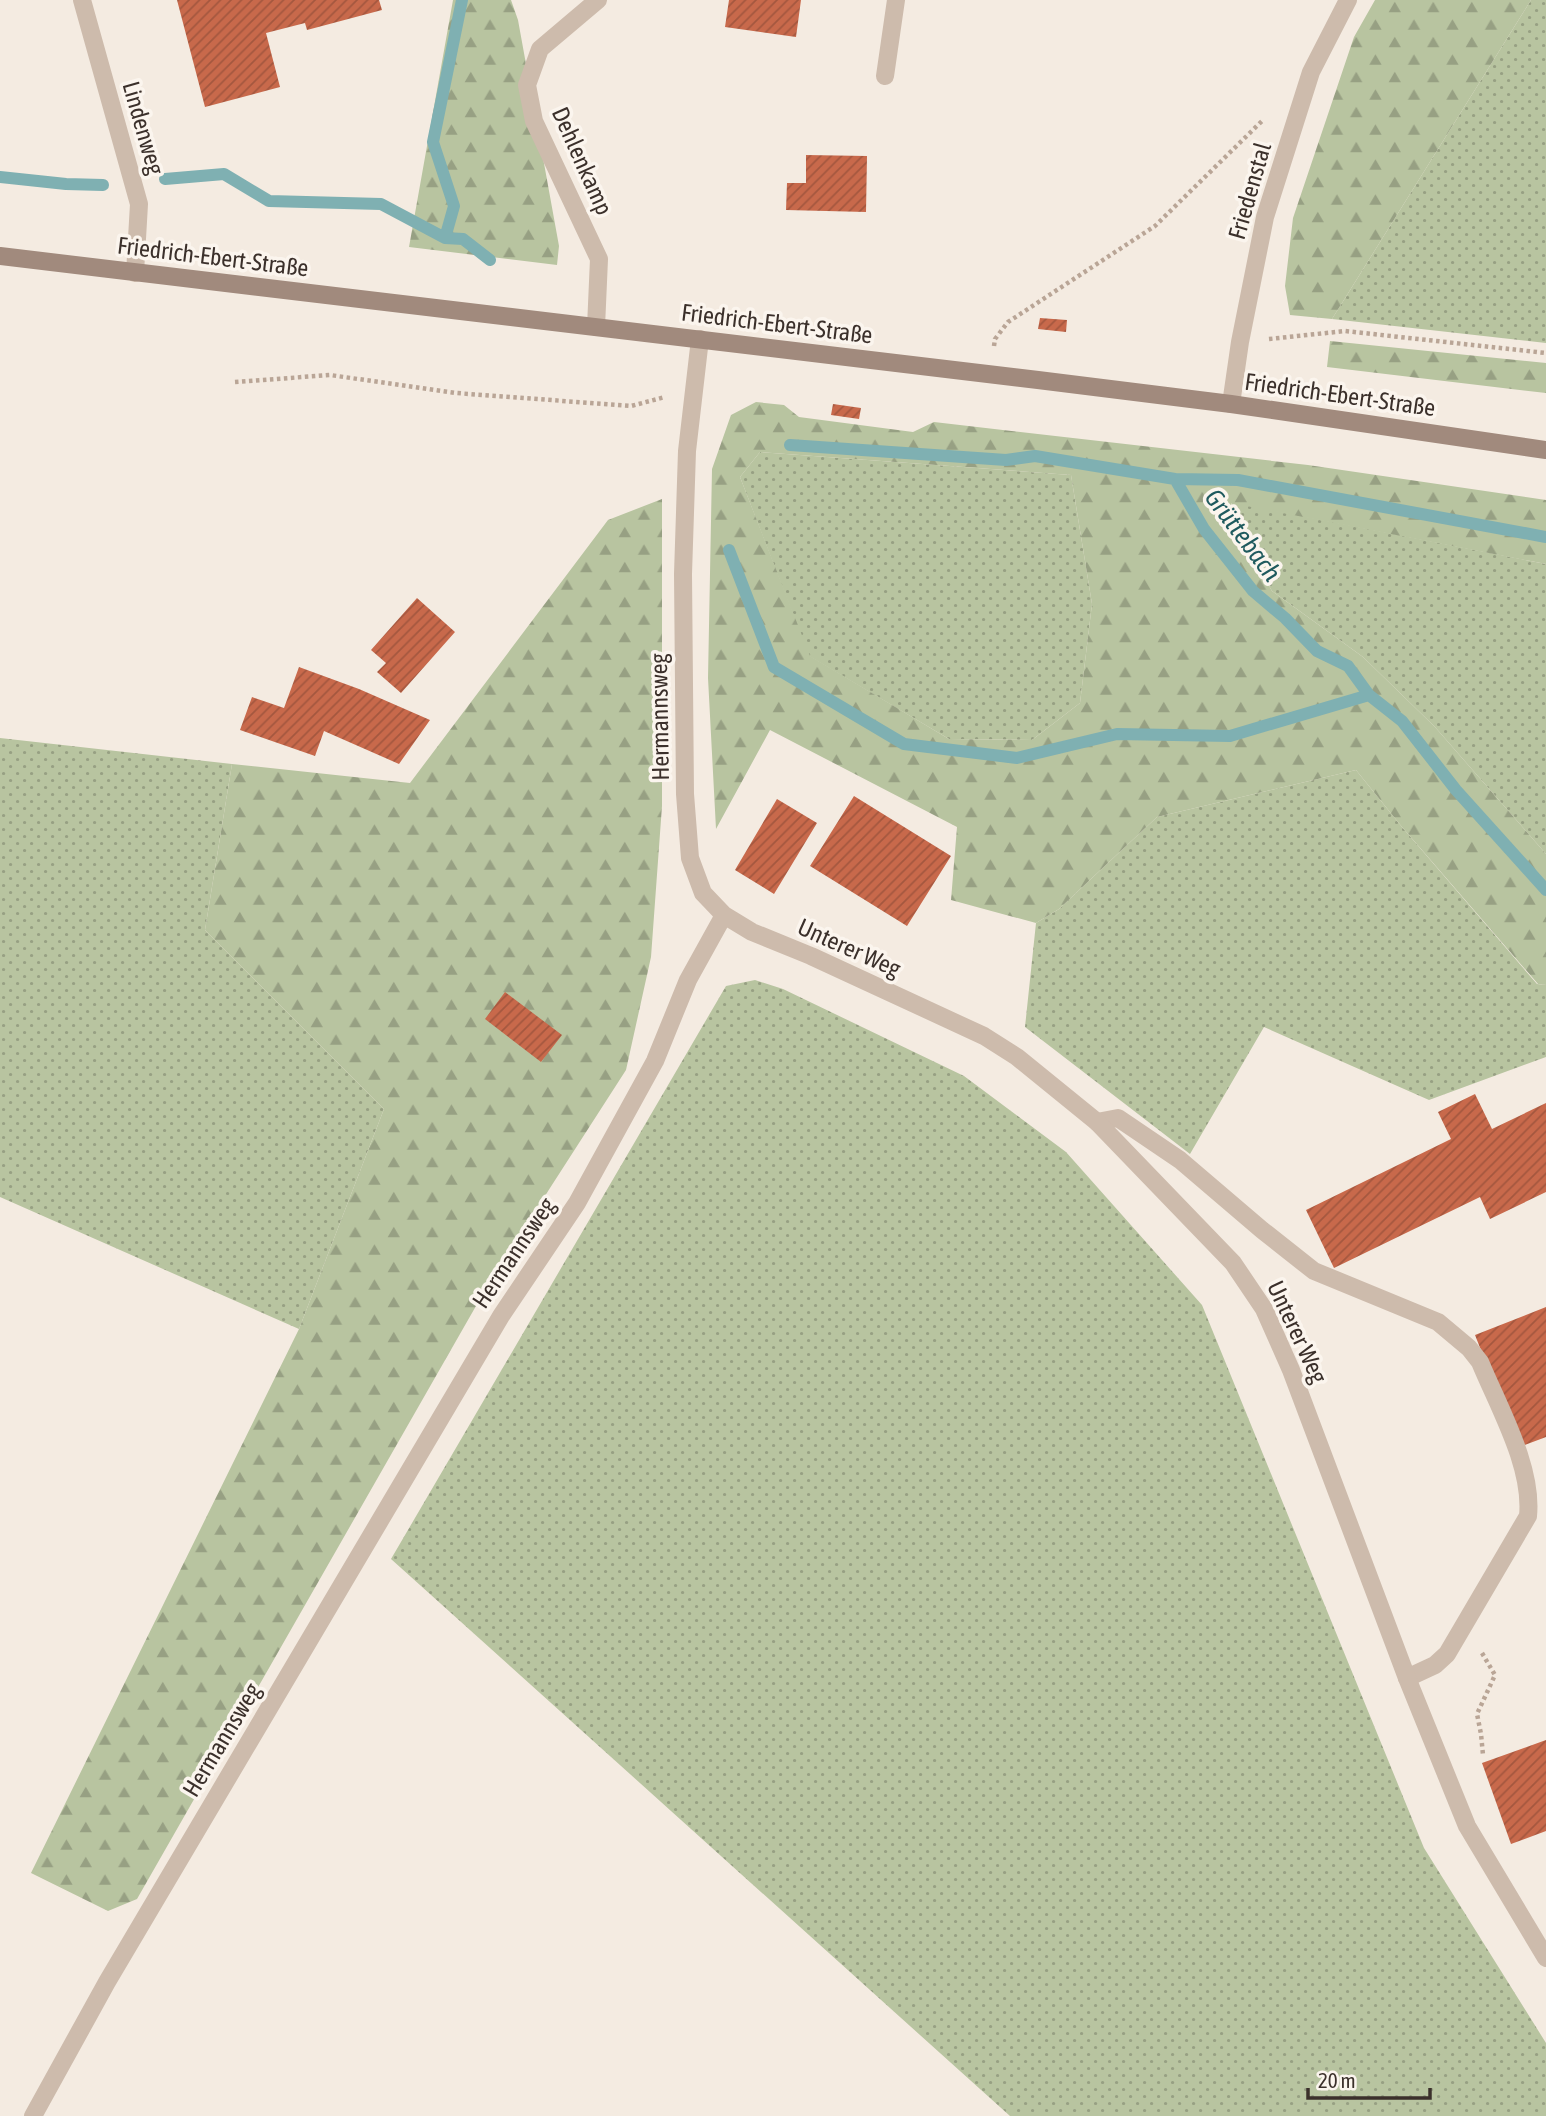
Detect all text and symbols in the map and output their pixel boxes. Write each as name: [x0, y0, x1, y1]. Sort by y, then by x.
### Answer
street label: Lindenweg: [117, 78, 170, 178]
street label: Dehlenkamp: [547, 103, 618, 219]
street label: Friedenstal: [1223, 139, 1276, 242]
street label: Friedrich-Ebert-Straße: [116, 231, 310, 282]
street label: Friedrich-Ebert-Straße: [680, 298, 874, 349]
street label: Friedrich-Ebert-Straße: [1243, 368, 1437, 421]
water label: Grüttebach: [1199, 483, 1287, 587]
street label: Hermannsweg: [645, 652, 674, 781]
street label: Unterer Weg: [794, 913, 905, 982]
street label: Hermannsweg: [467, 1192, 561, 1313]
street label: Unterer Weg: [1262, 1276, 1333, 1388]
street label: Hermannsweg: [177, 1678, 266, 1801]
scale bar: [1308, 2056, 1430, 2100]
text: 20 m: [1318, 2068, 1356, 2092]

